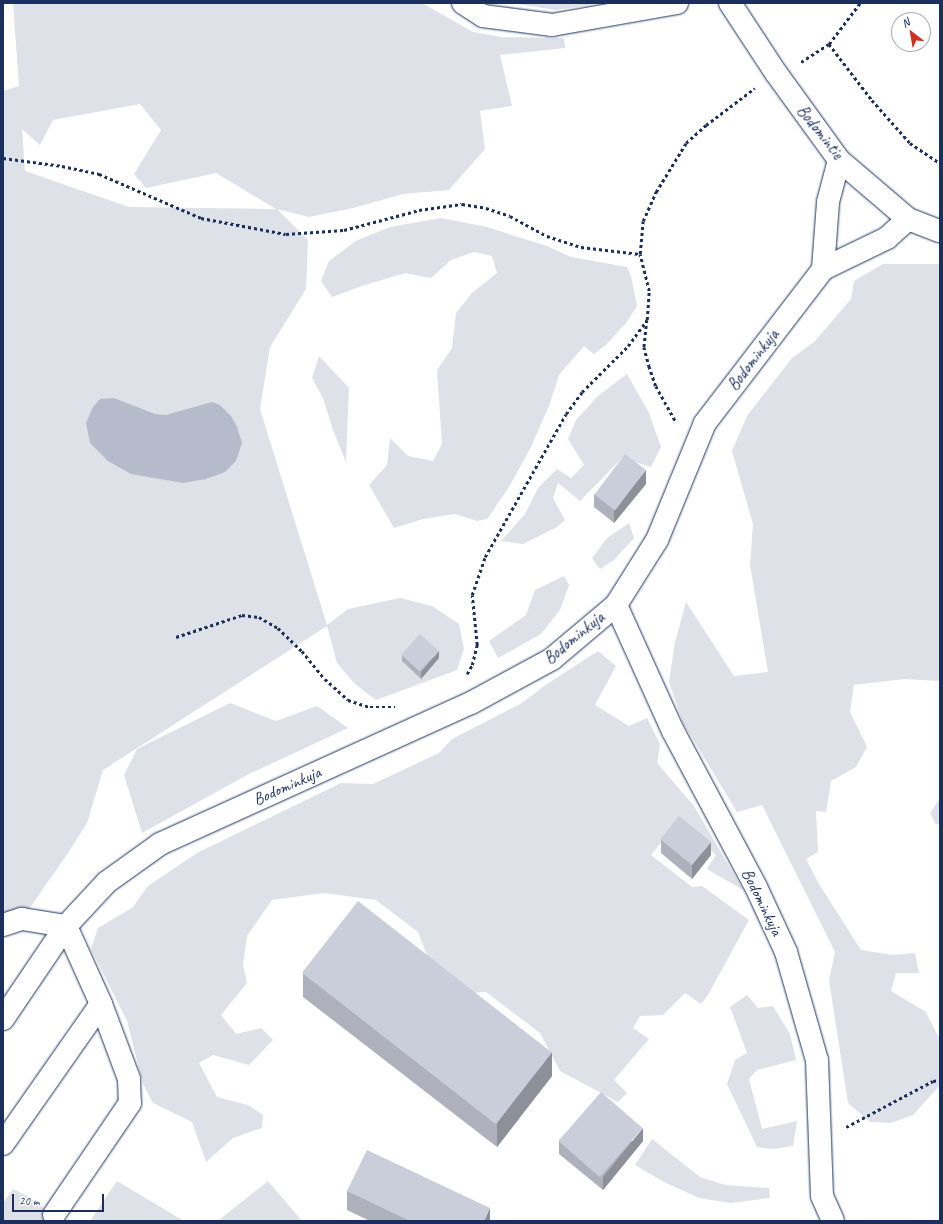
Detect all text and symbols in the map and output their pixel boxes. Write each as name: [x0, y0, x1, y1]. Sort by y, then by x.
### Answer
north arrow: [891, 12, 931, 52]
text: N: [899, 15, 912, 30]
street label: Bodomintie: [793, 101, 847, 163]
street label: Bodominkuja: [723, 325, 783, 395]
street label: Bodominkuja: [540, 608, 608, 668]
street label: Bodominkuja: [250, 762, 324, 810]
street label: Bodominkuja: [737, 865, 787, 939]
scale bar: [14, 1186, 106, 1212]
text: 20 m: [19, 1193, 39, 1209]

